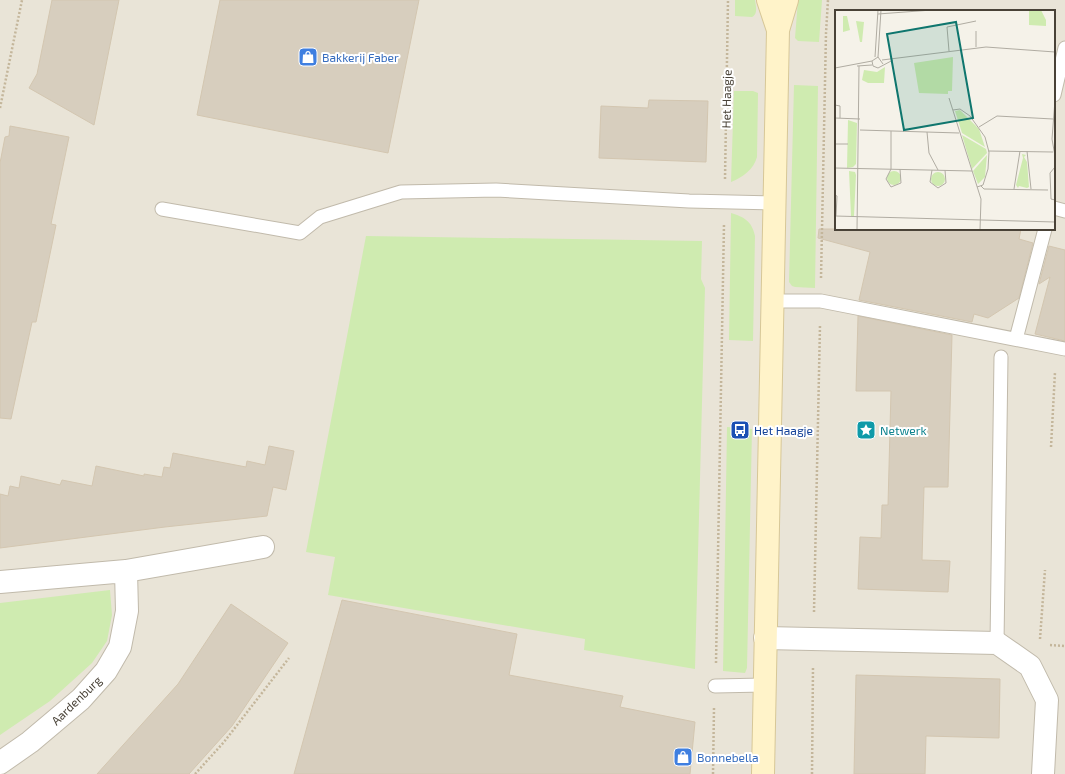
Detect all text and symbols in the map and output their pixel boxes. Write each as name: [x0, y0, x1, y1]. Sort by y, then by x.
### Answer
inset map: [835, 10, 1055, 230]
shop icon: Bakkerij Faber: [297, 46, 319, 68]
place label: Bakkerij Faber: [322, 50, 399, 65]
street label: Het Haagje: [718, 69, 735, 129]
bus stop icon: Het Haagje: [729, 419, 751, 441]
place icon: Netwerk: [855, 419, 877, 441]
place label: Het Haagje: [754, 423, 813, 438]
place label: Netwerk: [880, 423, 927, 437]
street label: Aardenburg: [48, 672, 104, 727]
shop icon: Bonnebella: [672, 746, 694, 768]
place label: Bonnebella: [697, 750, 759, 764]

